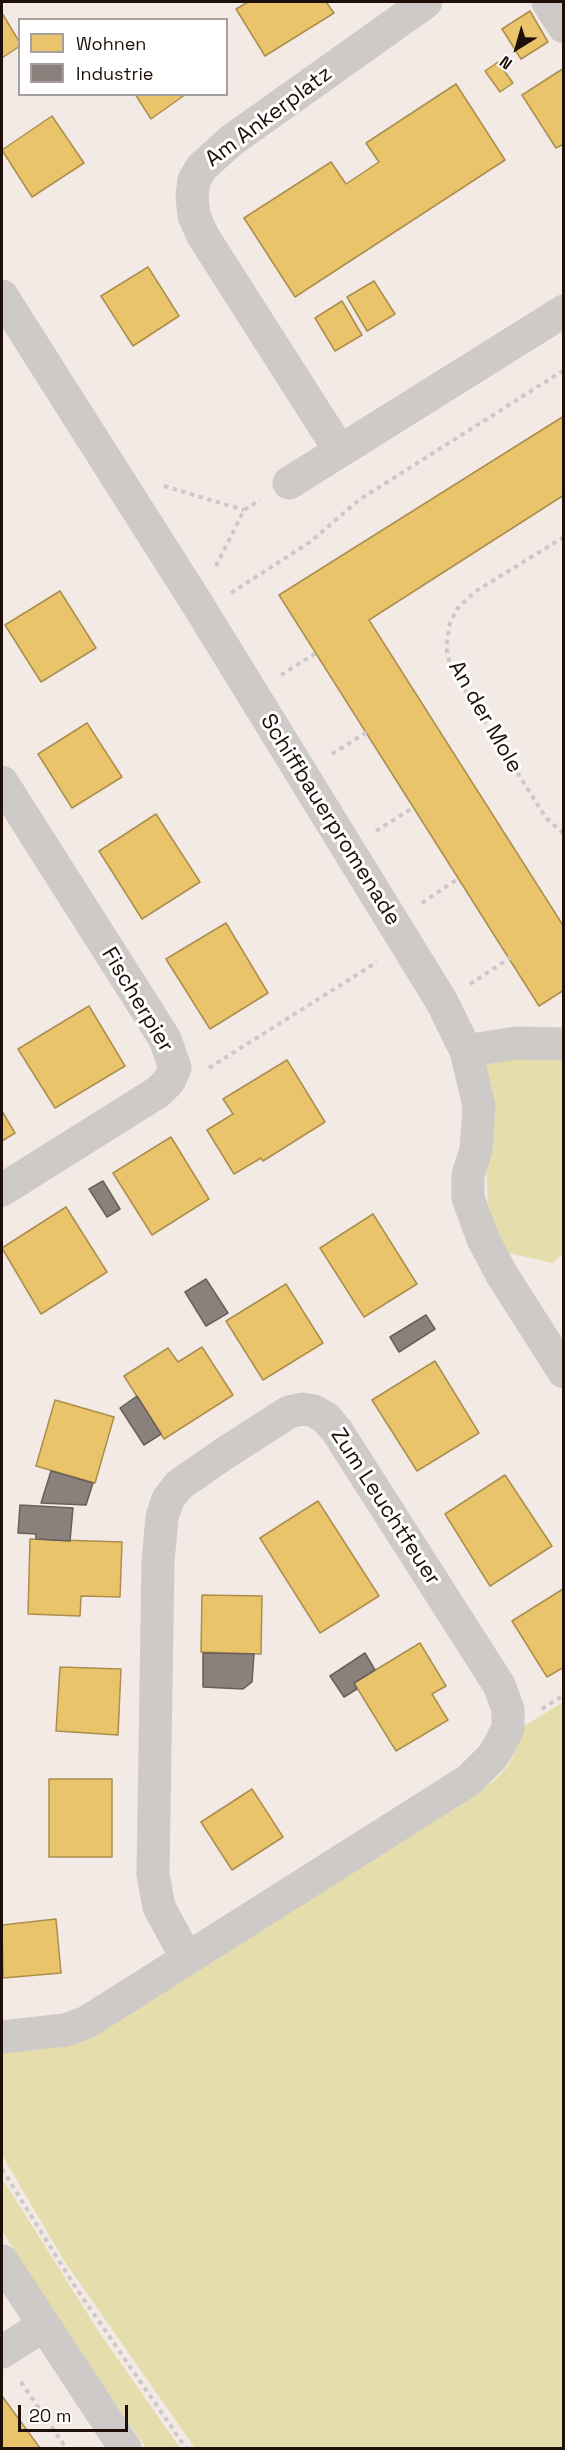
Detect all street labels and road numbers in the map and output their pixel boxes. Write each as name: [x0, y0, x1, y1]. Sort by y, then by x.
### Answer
street label: Am Ankerplatz: [201, 61, 337, 173]
street label: An der Mole: [442, 656, 528, 778]
street label: Schiffbauerpromenade: [254, 709, 406, 931]
street label: Fischerpier: [95, 943, 179, 1057]
street label: Zum Leuchtfeuer: [324, 1424, 446, 1590]

